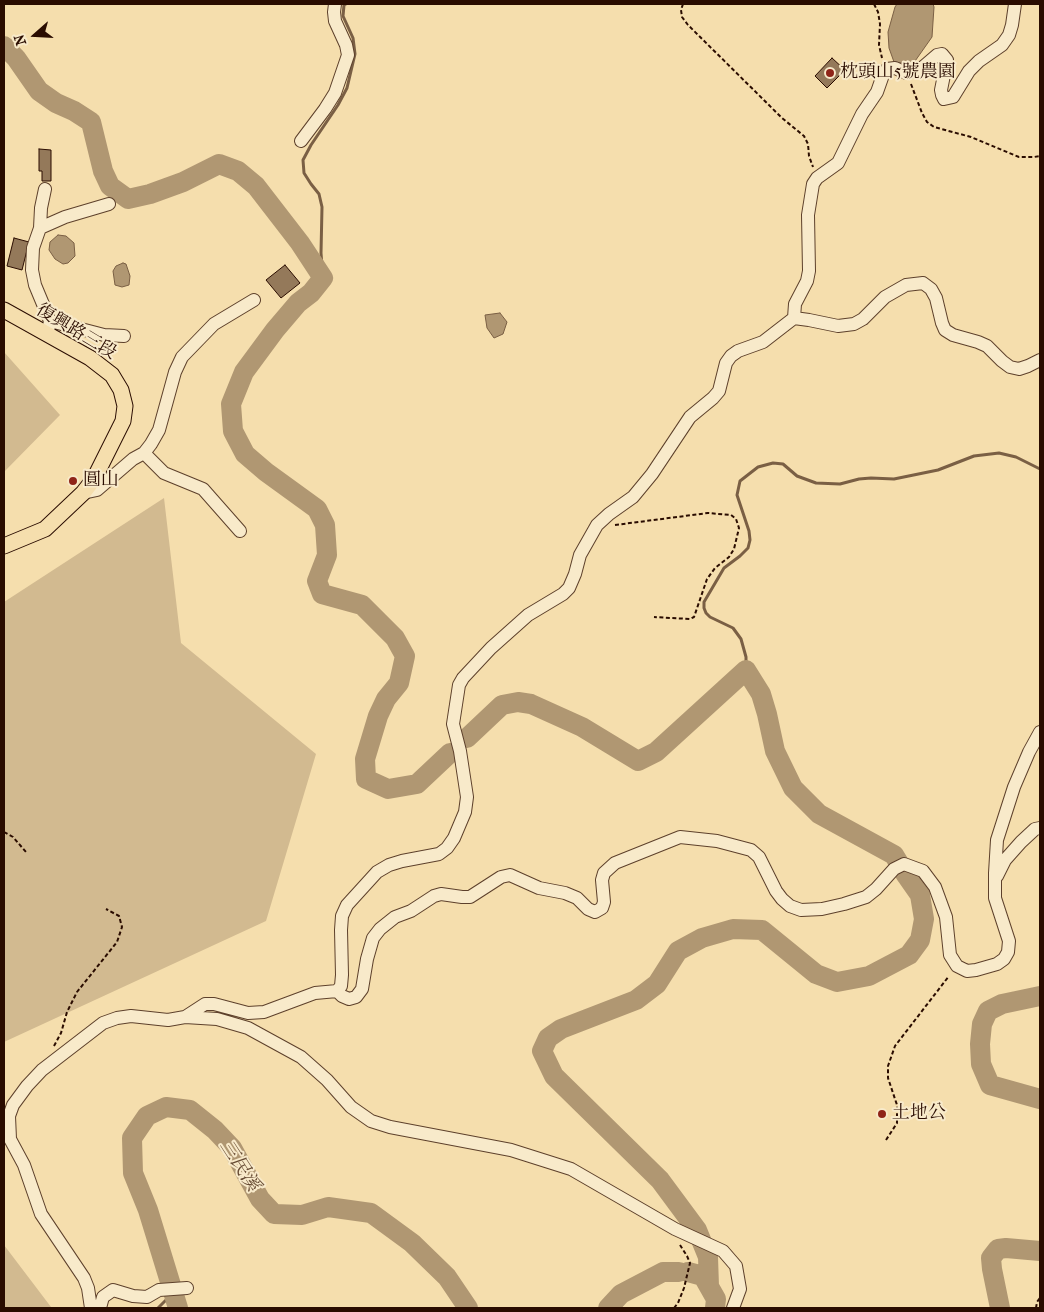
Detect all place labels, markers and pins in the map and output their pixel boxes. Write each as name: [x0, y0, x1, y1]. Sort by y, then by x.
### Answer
place label: 枕頭山5號農園: [840, 62, 956, 84]
marker: 枕頭山5號農園: [824, 67, 836, 79]
place label: 圓山: [83, 470, 119, 492]
marker: 圓山: [67, 475, 79, 487]
place label: 土地公: [892, 1103, 946, 1125]
marker: 土地公: [876, 1108, 888, 1120]

